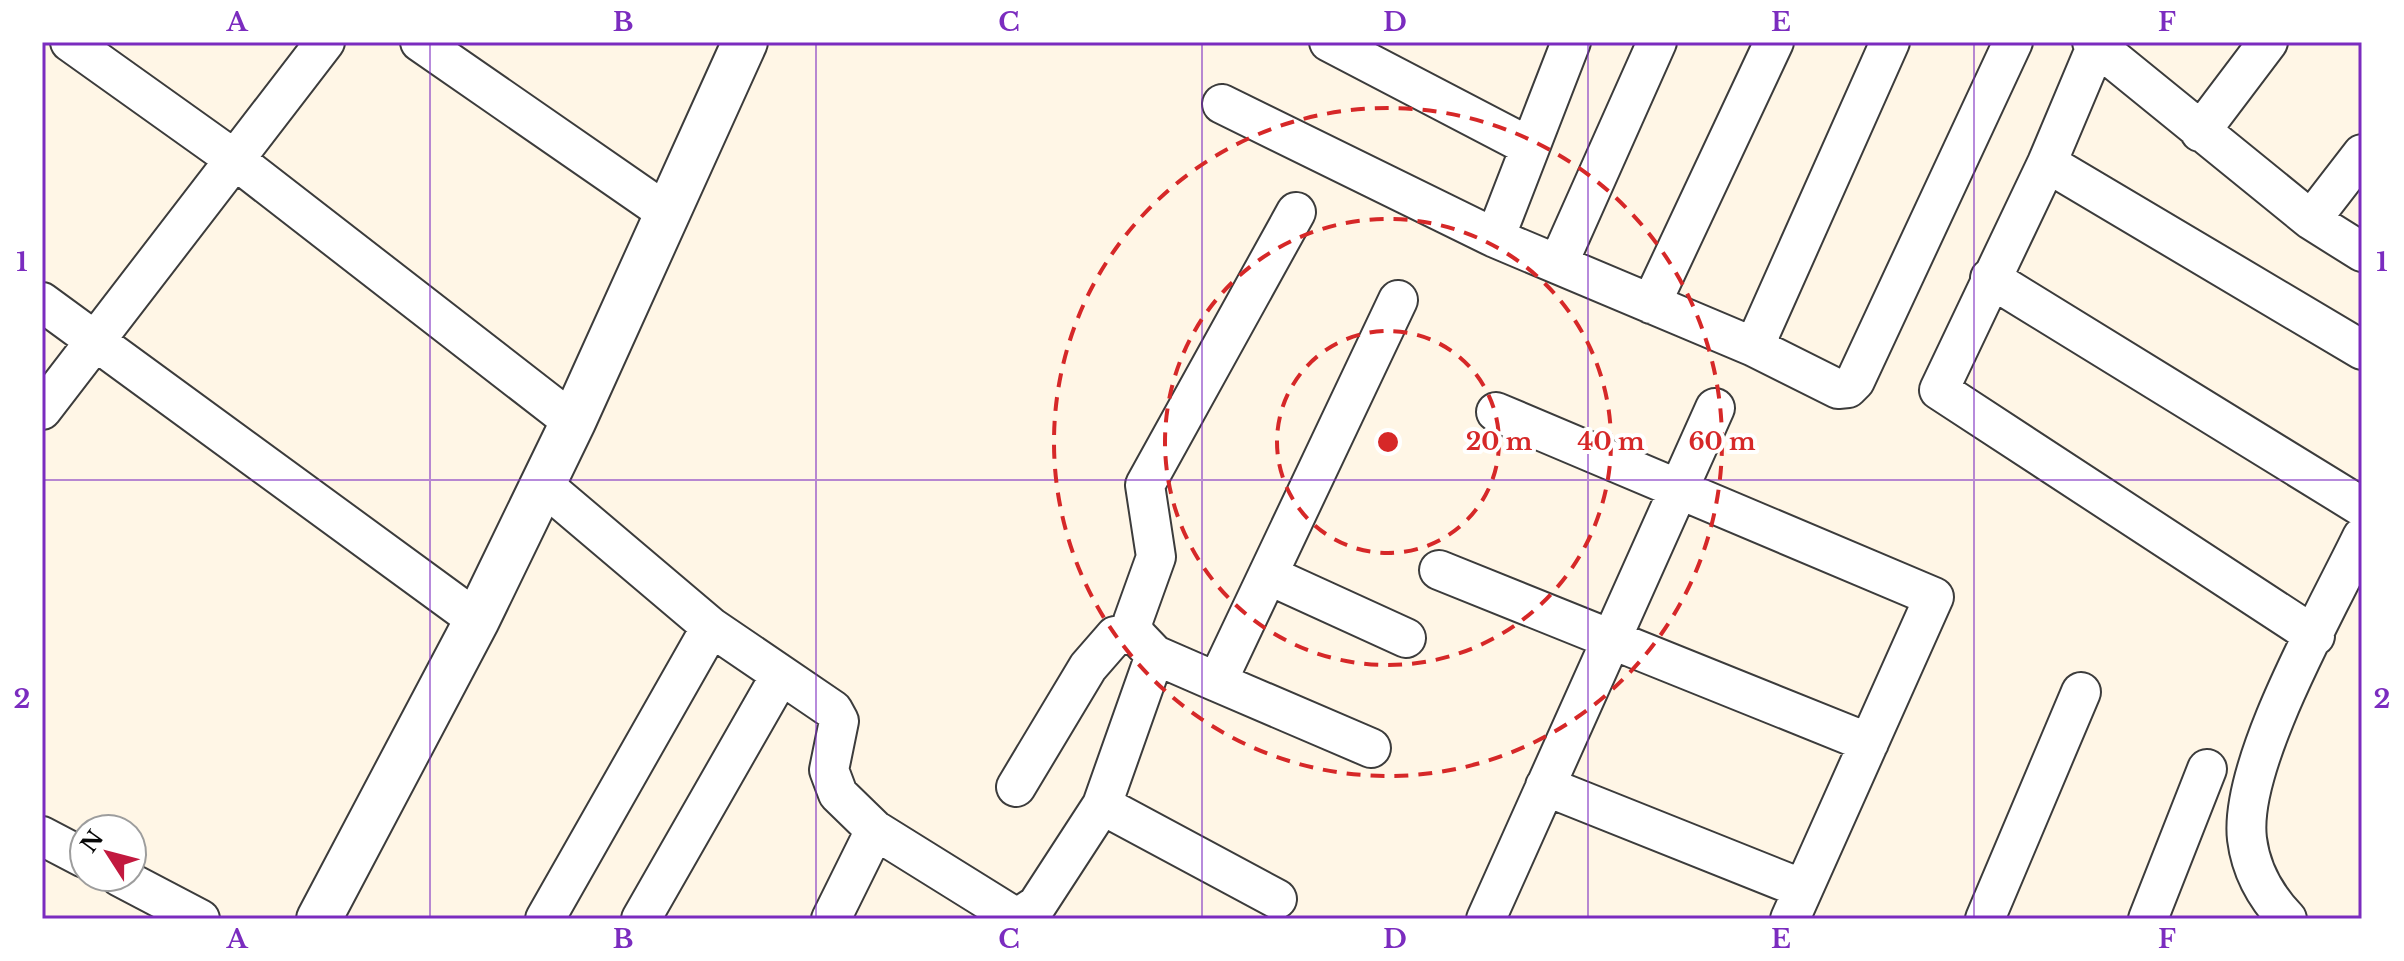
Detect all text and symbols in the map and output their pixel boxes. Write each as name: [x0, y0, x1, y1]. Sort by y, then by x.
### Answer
text: A: [225, 6, 248, 38]
text: B: [613, 6, 633, 38]
text: C: [998, 6, 1020, 38]
text: D: [1383, 6, 1407, 38]
text: E: [1771, 6, 1791, 38]
text: F: [2158, 6, 2176, 38]
text: 1: [16, 246, 28, 278]
text: 1: [2376, 246, 2388, 278]
text: 20 m: [1466, 427, 1533, 456]
text: 40 m: [1578, 427, 1645, 456]
text: 60 m: [1688, 427, 1756, 456]
centre of rings: [1374, 428, 1402, 456]
text: 2: [14, 683, 30, 715]
text: 2: [2374, 683, 2390, 715]
north arrow: [68, 813, 148, 893]
text: N: [75, 825, 109, 858]
text: A: [225, 923, 248, 955]
text: B: [613, 923, 633, 955]
text: C: [998, 923, 1020, 955]
text: D: [1383, 923, 1407, 955]
text: E: [1771, 923, 1791, 955]
text: F: [2158, 923, 2176, 955]

